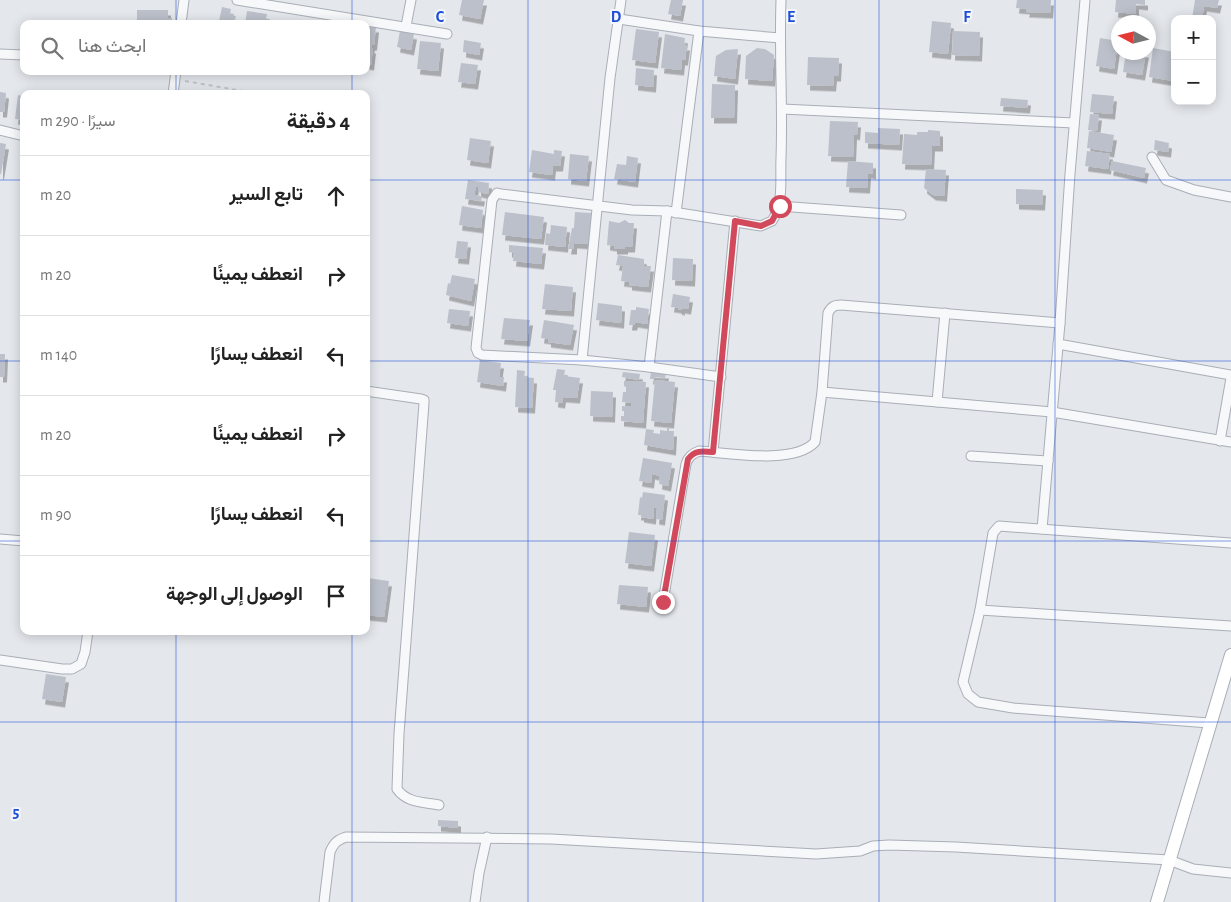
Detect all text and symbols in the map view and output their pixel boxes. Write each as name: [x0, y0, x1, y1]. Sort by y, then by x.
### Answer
text: C: [436, 9, 445, 25]
text: D: [611, 9, 622, 25]
text: E: [787, 9, 795, 25]
text: F: [963, 9, 971, 25]
north arrow: [1111, 15, 1156, 60]
map controls: [1171, 15, 1216, 105]
button: +: [1171, 15, 1216, 60]
search box: [20, 20, 370, 75]
icon: search: [38, 34, 66, 62]
text: ابحث هنا: [78, 37, 146, 56]
button: −: [1171, 60, 1216, 105]
text: 4 دقيقة: [287, 111, 350, 132]
text: سيرًا · 290 m: [40, 113, 115, 129]
icon: ahead: [322, 182, 350, 210]
text: تابع السير: [229, 185, 303, 204]
text: 20 m: [40, 187, 71, 203]
route start: [769, 195, 792, 218]
icon: right: [322, 262, 350, 290]
text: انعطف يمينًا: [213, 265, 303, 284]
text: 20 m: [40, 267, 71, 283]
icon: left: [322, 342, 350, 370]
text: انعطف يسارًا: [210, 345, 303, 364]
text: 140 m: [40, 347, 77, 363]
icon: right: [322, 422, 350, 450]
text: انعطف يمينًا: [213, 425, 303, 444]
text: 20 m: [40, 427, 71, 443]
icon: left: [322, 502, 350, 530]
text: انعطف يسارًا: [210, 505, 303, 524]
text: 90 m: [40, 507, 71, 523]
icon: arrive: [322, 582, 350, 610]
text: الوصول إلى الوجهة: [166, 585, 303, 604]
route end: [652, 591, 675, 614]
text: 5: [13, 804, 20, 820]

